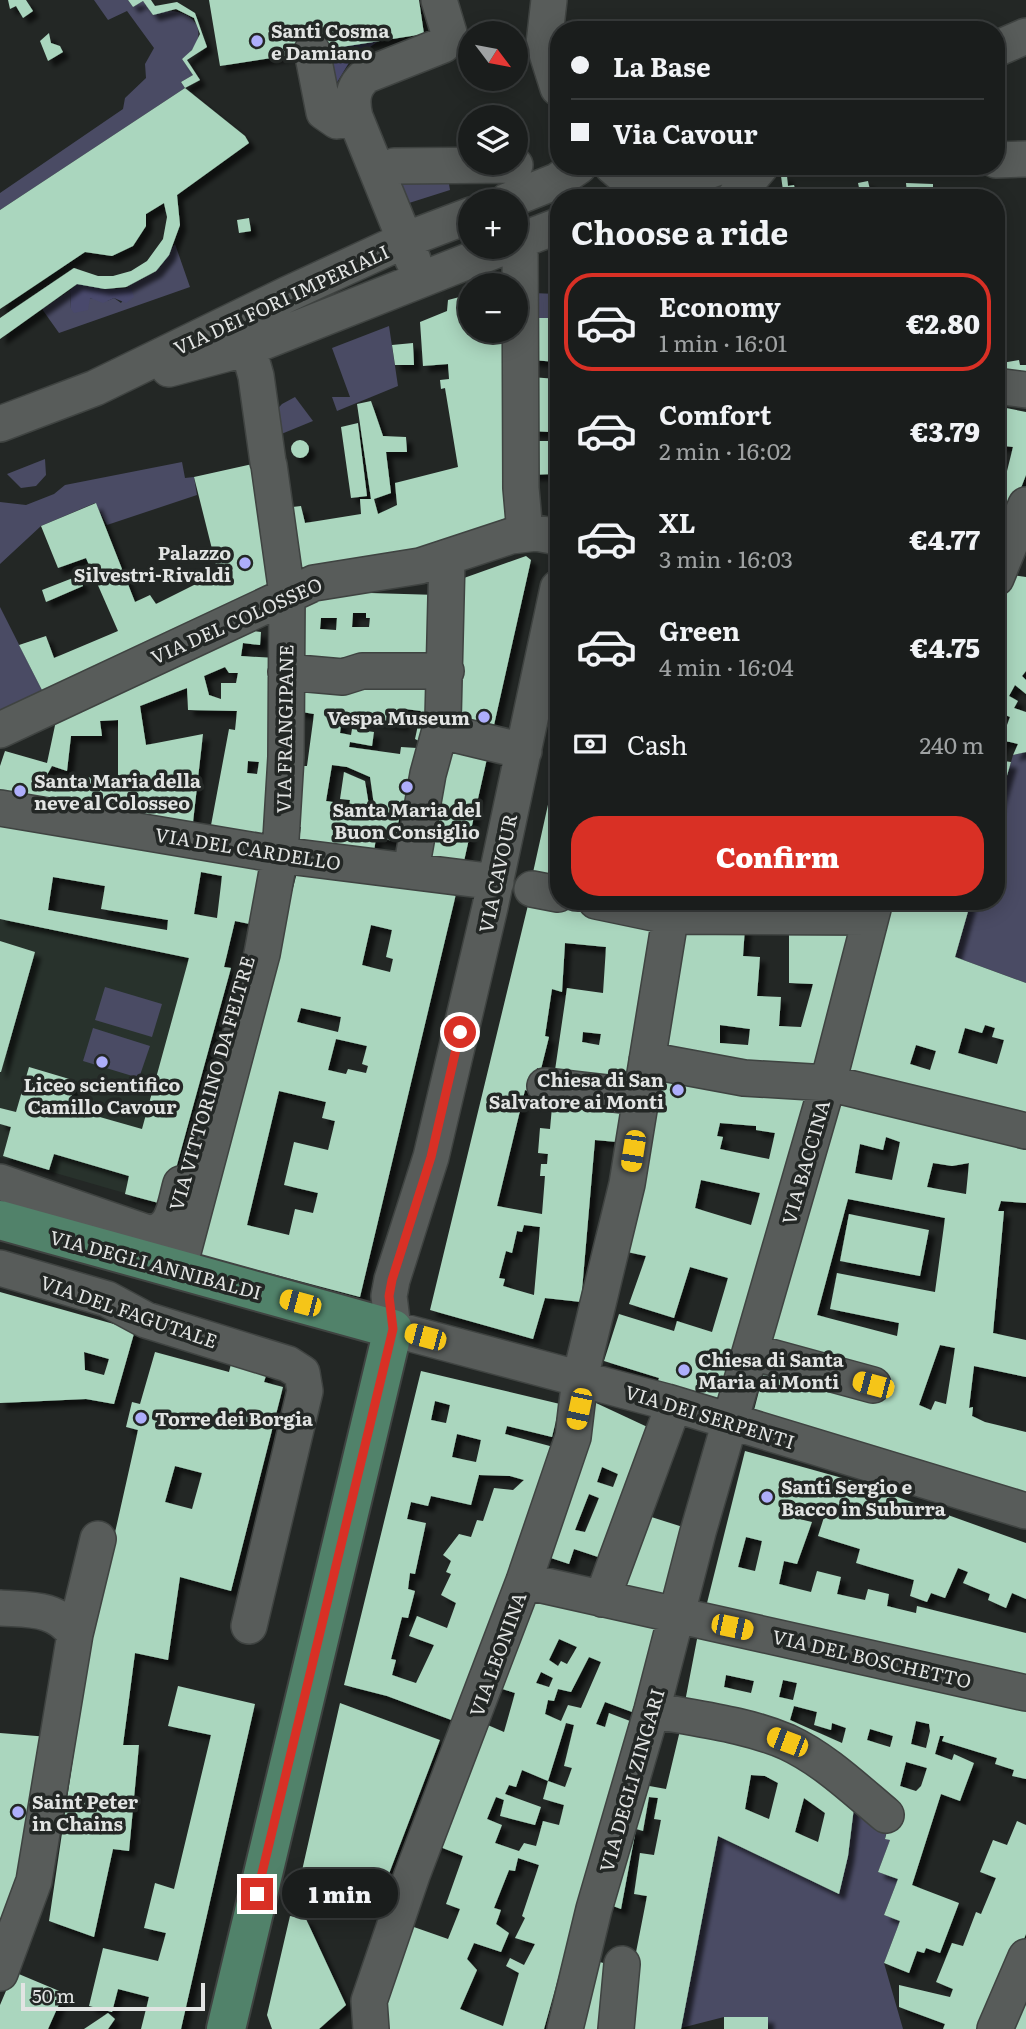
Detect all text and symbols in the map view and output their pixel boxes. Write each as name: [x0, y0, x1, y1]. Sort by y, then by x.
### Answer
place label: Santi Cosma e Damiano: [271, 16, 390, 66]
north arrow: [458, 21, 528, 91]
map controls: [458, 21, 528, 343]
marker: Santi Cosma e Damiano: [249, 33, 265, 49]
text: La Base: [613, 46, 711, 85]
button: layers: [458, 105, 528, 175]
text: Via Cavour: [613, 113, 758, 152]
button: +: [458, 189, 528, 259]
text: Choose a ride: [571, 207, 788, 255]
street label: VIA DEI FORI IMPERIALI: [169, 237, 393, 361]
button: −: [458, 273, 528, 343]
text: Economy: [659, 286, 781, 325]
icon: car: [575, 291, 638, 354]
text: €2.80: [906, 303, 980, 342]
text: 1 min · 16:01: [659, 325, 787, 359]
text: Comfort: [659, 394, 771, 433]
icon: car: [575, 399, 638, 462]
text: €3.79: [910, 411, 980, 450]
text: 2 min · 16:02: [659, 433, 791, 467]
text: XL: [659, 502, 696, 541]
icon: car: [575, 507, 638, 570]
text: €4.77: [910, 519, 980, 558]
place label: Palazzo Silvestri-Rivaldi: [74, 538, 231, 588]
text: 3 min · 16:03: [659, 541, 793, 575]
marker: Palazzo Silvestri-Rivaldi: [237, 555, 253, 571]
street label: VIA DEL COLOSSEO: [146, 570, 326, 670]
text: Green: [659, 610, 740, 649]
icon: car: [575, 615, 638, 678]
text: €4.75: [910, 627, 980, 666]
street label: VIA FRANGIPANE: [269, 644, 299, 814]
text: 4 min · 16:04: [659, 649, 794, 683]
place label: Vespa Museum: [327, 703, 470, 731]
marker: Vespa Museum: [476, 709, 492, 725]
text: Cash: [627, 724, 688, 763]
icon: cash: [571, 725, 609, 763]
text: 240 m: [919, 727, 984, 761]
place label: Santa Maria della neve al Colosseo: [34, 766, 201, 816]
marker: Santa Maria del Buon Consiglio: [399, 779, 415, 795]
marker: Santa Maria della neve al Colosseo: [12, 783, 28, 799]
place label: Santa Maria del Buon Consiglio: [332, 795, 482, 845]
street label: VIA CAVOUR: [471, 810, 523, 935]
button: Confirm: [571, 816, 984, 896]
street label: VIA DEL CARDELLO: [153, 819, 343, 877]
street label: VIA VITTORINO DA FELTRE: [161, 952, 261, 1214]
route start: [444, 1016, 476, 1048]
marker: Liceo scientifico Camillo Cavour: [94, 1054, 110, 1070]
place label: Chiesa di San Salvatore ai Monti: [489, 1065, 664, 1115]
place label: Liceo scientifico Camillo Cavour: [24, 1070, 181, 1120]
marker: Chiesa di San Salvatore ai Monti: [670, 1082, 686, 1098]
street label: VIA BACCINA: [774, 1096, 836, 1228]
car: [620, 1129, 647, 1173]
street label: VIA DEGLI ANNIBALDI: [47, 1222, 265, 1306]
street label: VIA DEL FAGUTALE: [37, 1268, 221, 1354]
car: [277, 1287, 324, 1319]
car: [402, 1321, 449, 1353]
place label: Chiesa di Santa Maria ai Monti: [698, 1345, 844, 1395]
marker: Chiesa di Santa Maria ai Monti: [676, 1362, 692, 1378]
car: [850, 1369, 897, 1401]
street label: VIA DEI SERPENTI: [622, 1377, 798, 1455]
car: [565, 1386, 594, 1432]
place label: Torre dei Borgia: [155, 1404, 313, 1432]
marker: Torre dei Borgia: [133, 1410, 149, 1426]
place label: Santi Sergio e Bacco in Suburra: [781, 1472, 946, 1522]
marker: Santi Sergio e Bacco in Suburra: [759, 1489, 775, 1505]
street label: VIA LEONINA: [461, 1588, 533, 1720]
car: [710, 1612, 755, 1642]
street label: VIA DEL BOSCHETTO: [770, 1621, 974, 1695]
street label: VIA DEGLI ZINGARI: [591, 1685, 671, 1875]
car: [764, 1725, 811, 1759]
place label: Saint Peter in Chains: [32, 1787, 139, 1837]
marker: Saint Peter in Chains: [10, 1804, 26, 1820]
callout: 1 min: [282, 1870, 397, 1918]
text: 1 min: [309, 1876, 371, 1910]
route end: [241, 1878, 273, 1910]
scale bar: [21, 1980, 205, 2012]
text: 50 m: [32, 1981, 75, 2009]

